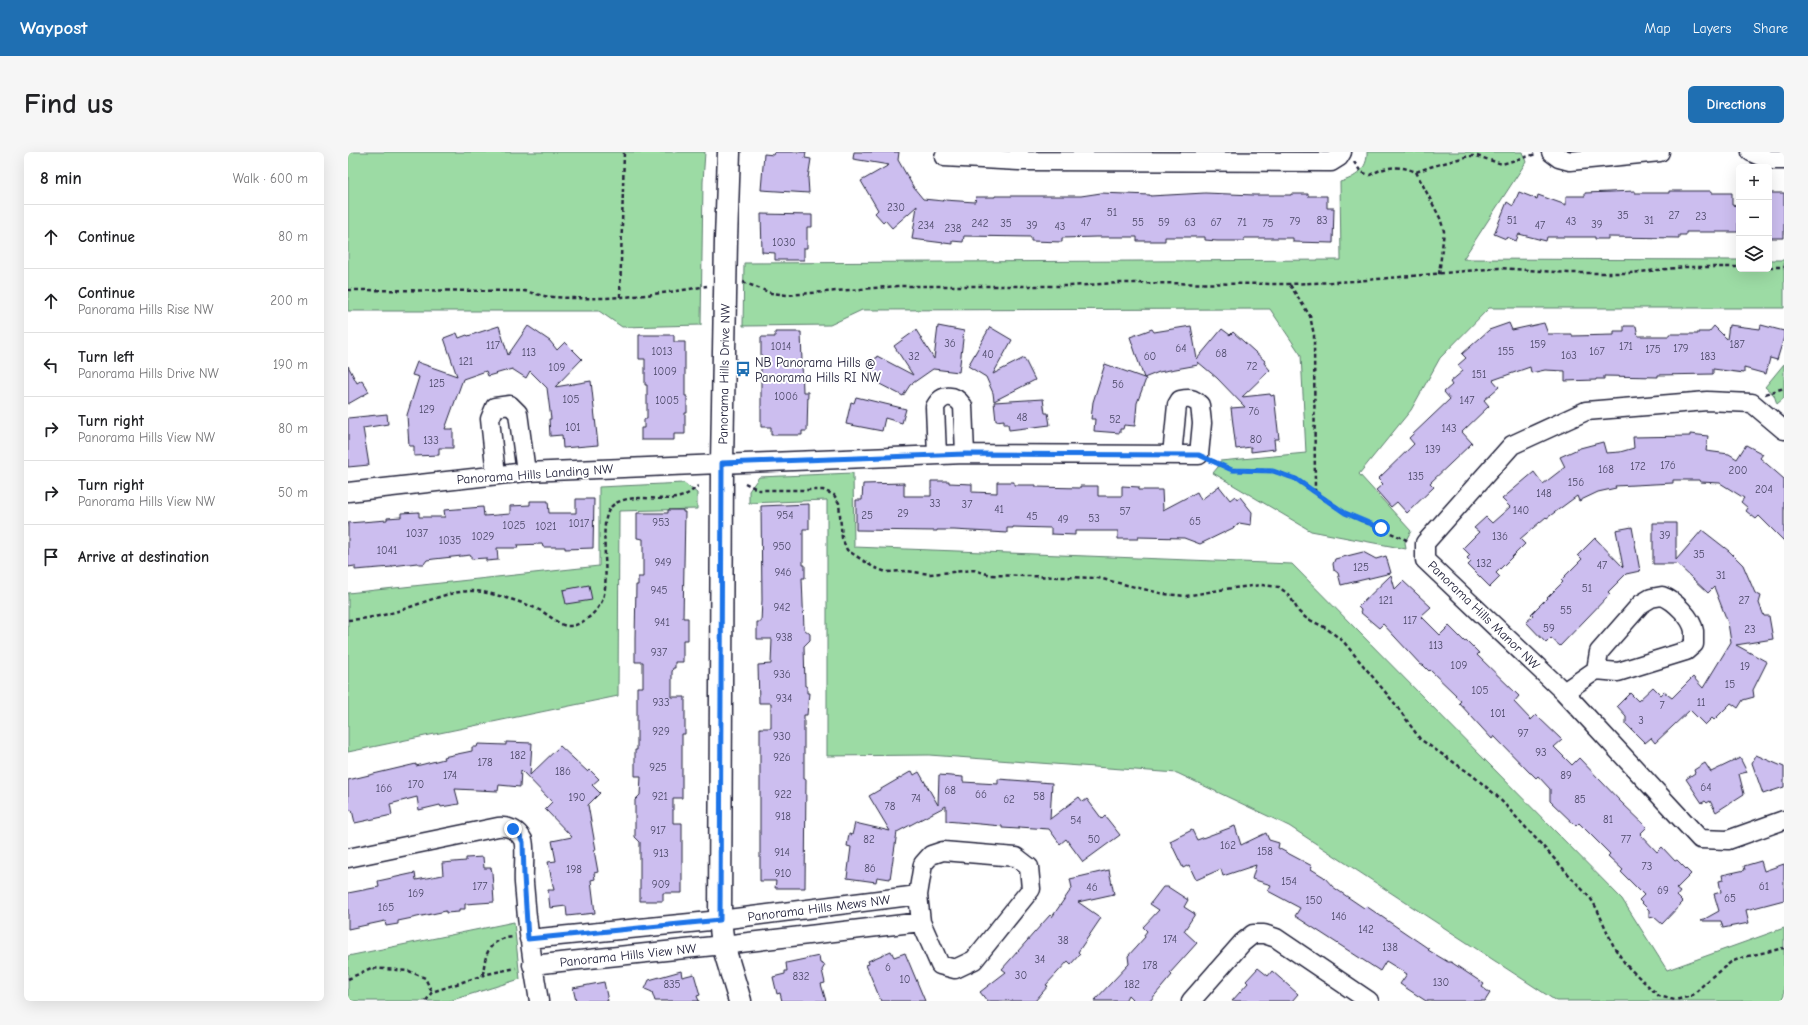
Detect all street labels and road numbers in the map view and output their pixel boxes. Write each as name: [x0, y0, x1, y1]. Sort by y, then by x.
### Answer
street label: Panorama Hills Drive NW: [715, 303, 733, 445]
street label: Panorama Hills Landing NW: [456, 461, 615, 487]
street label: Panorama Hills Manor NW: [1425, 558, 1544, 673]
street label: Panorama Hills Mews NW: [747, 892, 892, 924]
street label: Panorama Hills View NW: [559, 940, 698, 970]

